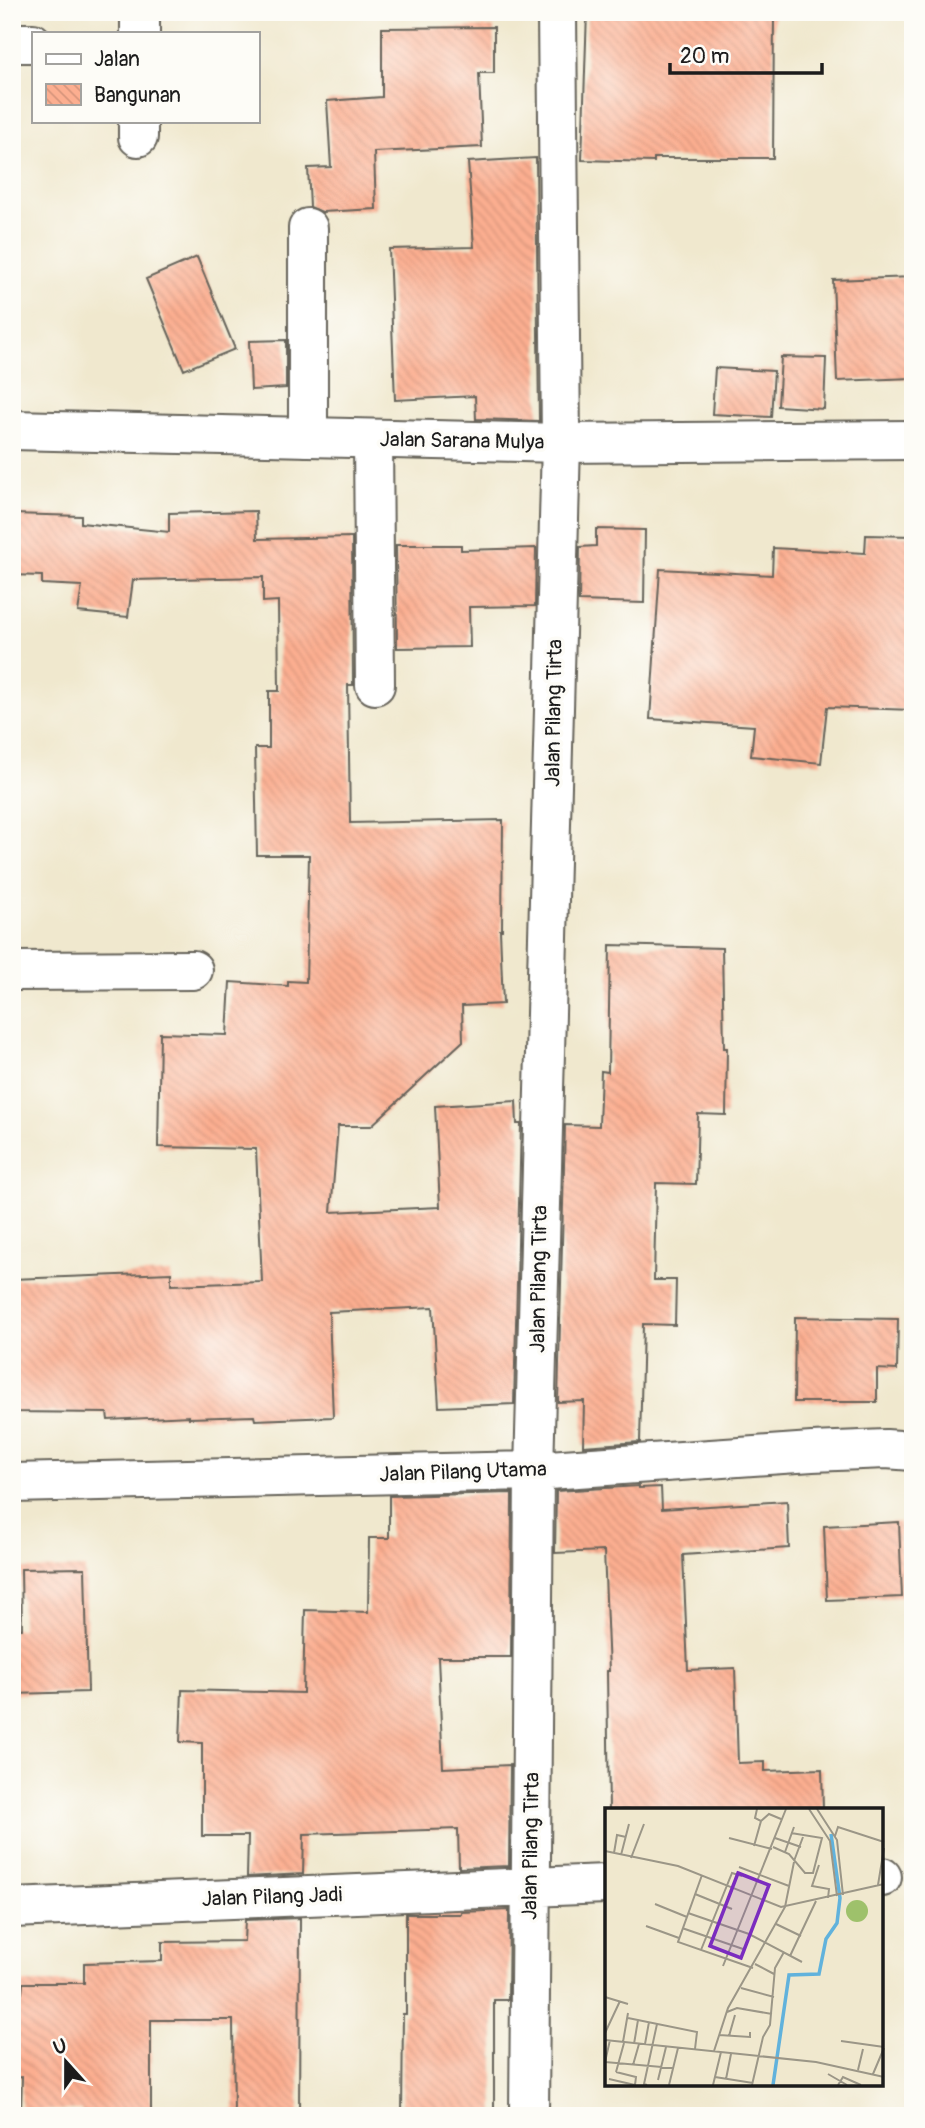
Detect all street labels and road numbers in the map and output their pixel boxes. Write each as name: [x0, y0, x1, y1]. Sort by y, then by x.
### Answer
street label: Jalan Sarana Mulya: [379, 426, 545, 456]
street label: Jalan Pilang Tirta: [539, 639, 569, 787]
street label: Jalan Pilang Tirta: [524, 1205, 554, 1353]
street label: Jalan Pilang Utama: [379, 1456, 547, 1488]
street label: Jalan Pilang Tirta: [516, 1772, 546, 1920]
street label: Jalan Pilang Jadi: [201, 1881, 343, 1913]

